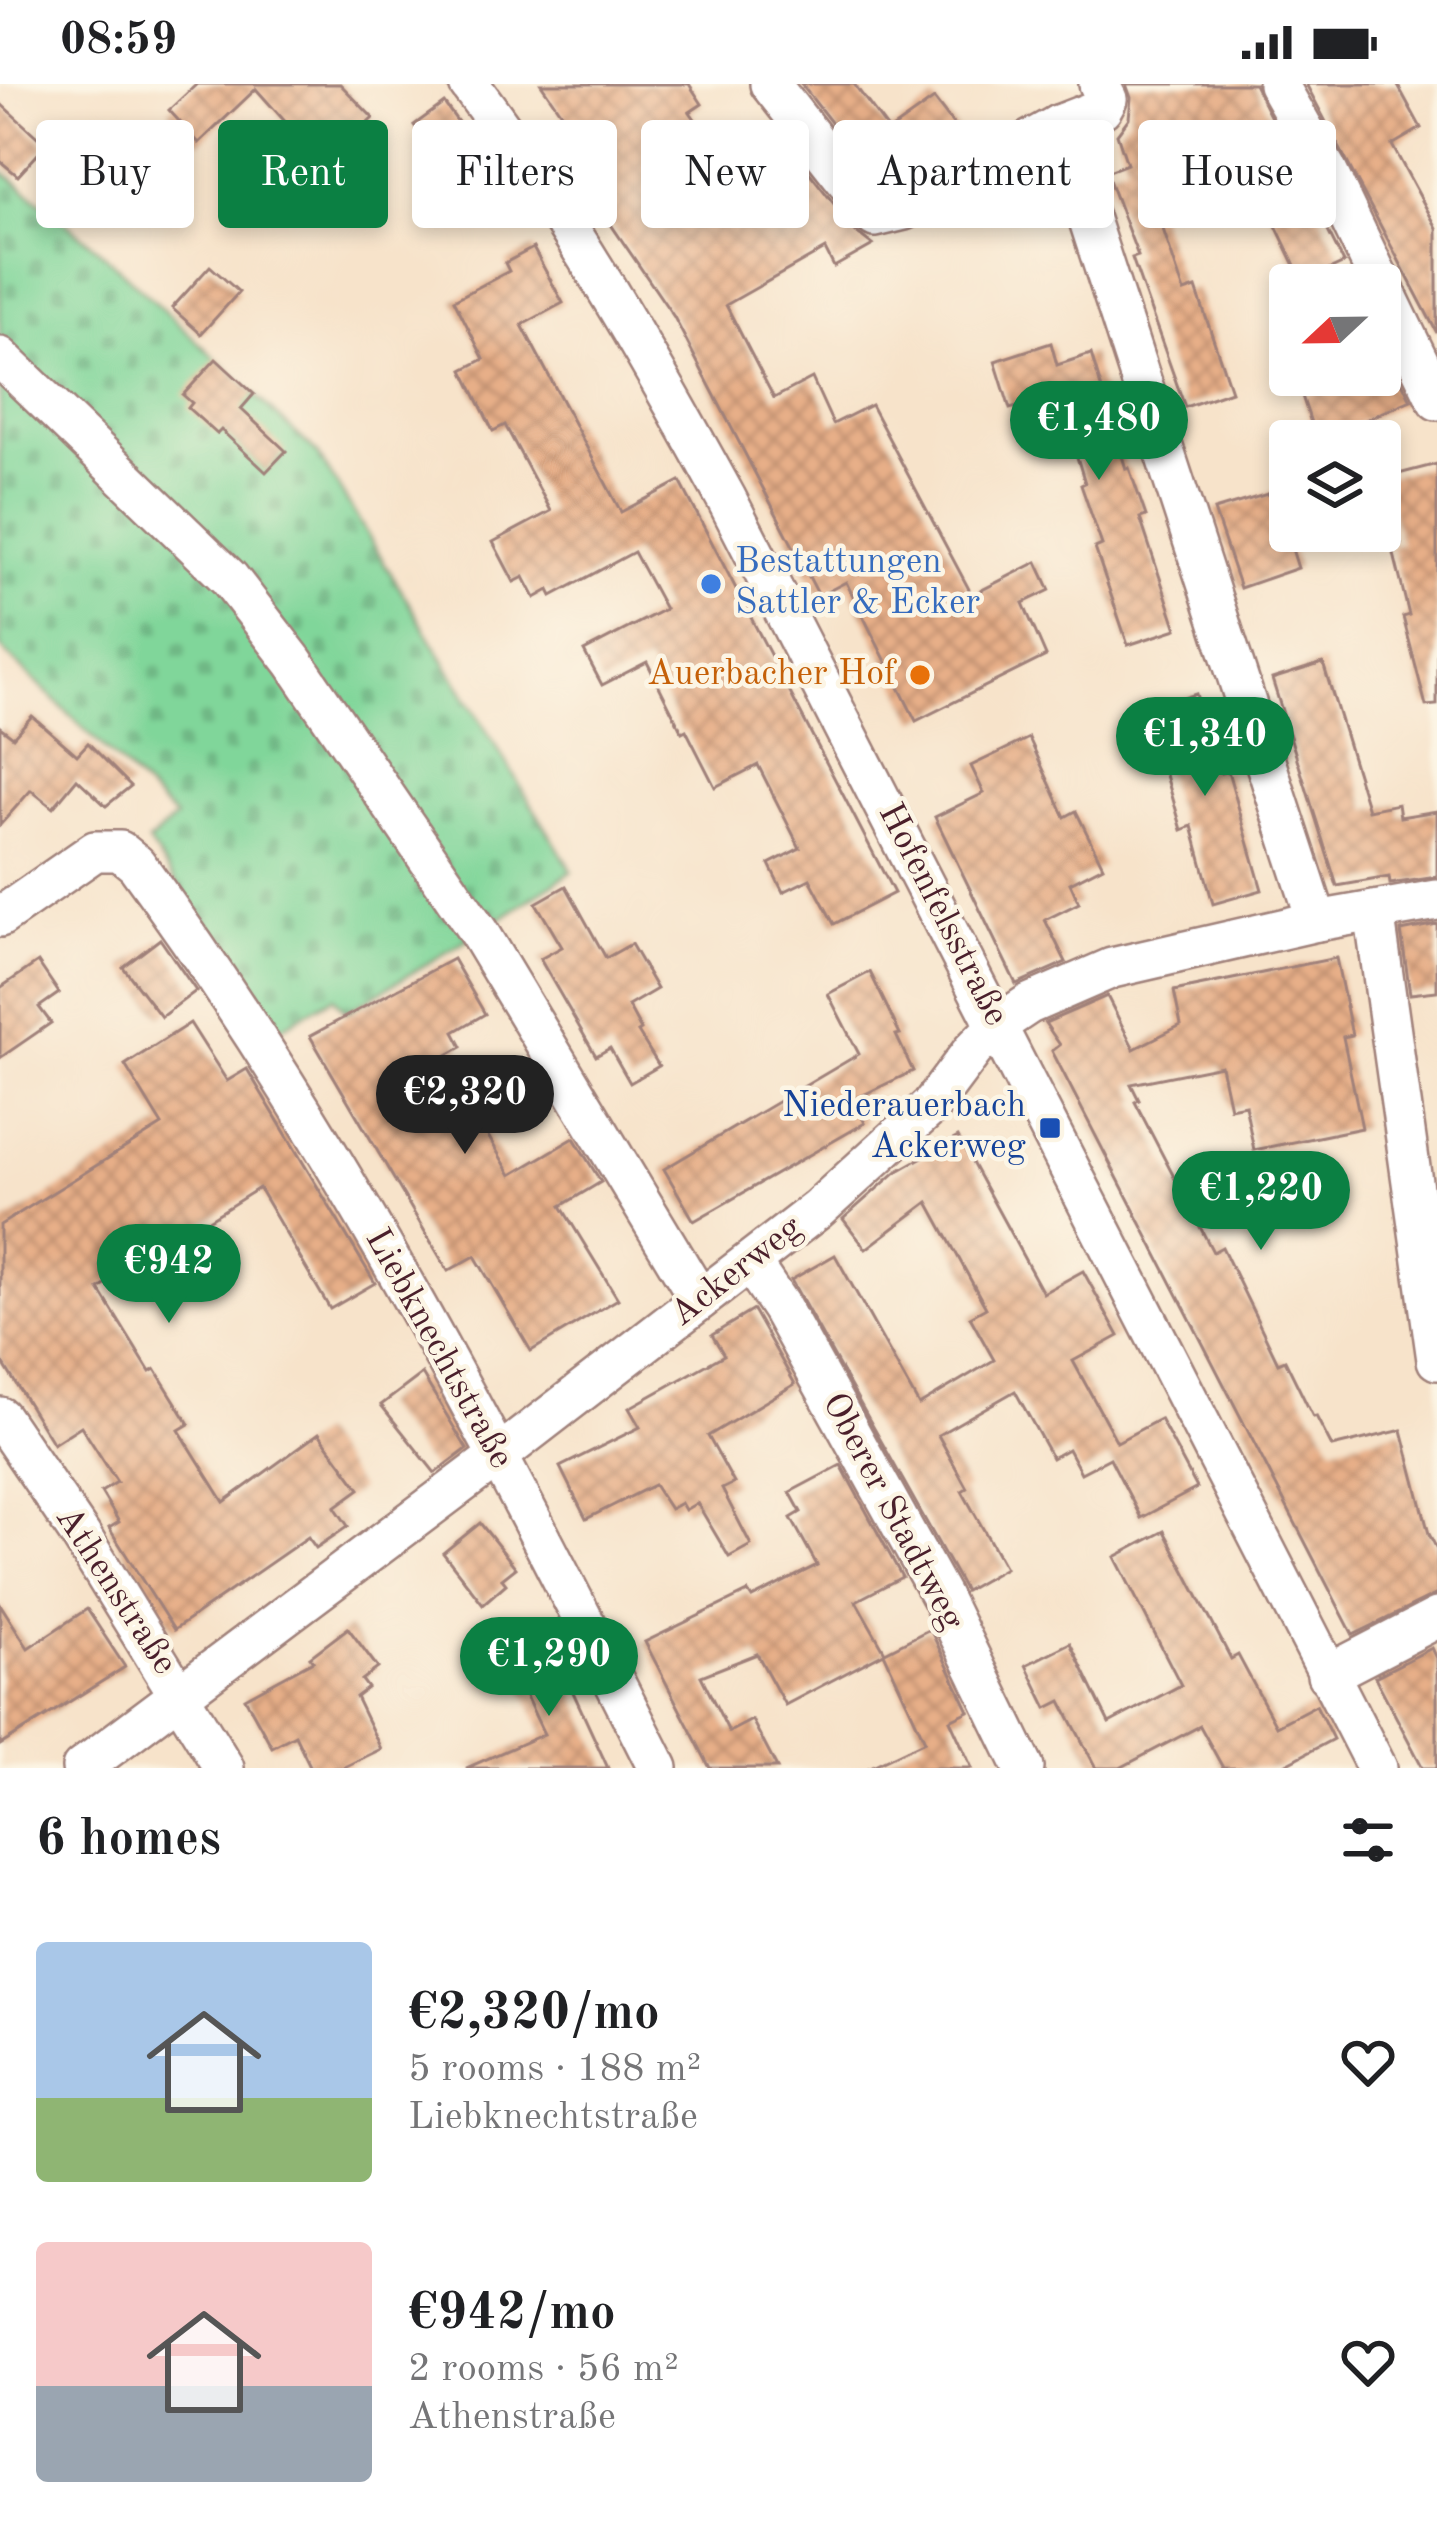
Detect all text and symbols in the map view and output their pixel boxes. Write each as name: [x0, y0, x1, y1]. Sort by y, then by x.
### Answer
text: 08:59: [60, 19, 177, 64]
chip: Buy: [36, 120, 194, 228]
chip: Rent: [218, 120, 388, 228]
chip: Filters: [412, 120, 617, 228]
chip: New: [641, 120, 809, 228]
chip: Apartment: [833, 120, 1114, 228]
chip: House: [1138, 120, 1336, 228]
north arrow: [1269, 264, 1401, 396]
map controls: [1269, 264, 1401, 552]
pin: €1,480: [1001, 381, 1197, 483]
text: €1,480: [1037, 400, 1161, 439]
button: layers: [1269, 420, 1401, 552]
place label: Bestattungen Sattler & Ecker: [735, 545, 981, 622]
marker: Bestattungen Sattler & Ecker: [698, 571, 724, 597]
place label: Auerbacher Hof: [647, 657, 897, 693]
marker: Auerbacher Hof: [907, 662, 933, 688]
pin: €1,340: [1107, 697, 1303, 799]
text: €1,340: [1143, 716, 1267, 755]
street label: Hofenfelsstraße: [871, 798, 1013, 1032]
pin: €2,320: [367, 1055, 563, 1157]
text: €2,320: [403, 1074, 527, 1113]
place label: Niederauerbach Ackerweg: [782, 1089, 1027, 1166]
marker: Niederauerbach Ackerweg: [1037, 1115, 1063, 1141]
pin: €1,220: [1163, 1151, 1359, 1253]
text: €1,220: [1199, 1170, 1323, 1209]
street label: Ackerweg: [665, 1210, 810, 1334]
street label: Liebknechtstraße: [357, 1223, 519, 1475]
pin: €942: [98, 1224, 240, 1326]
text: €942: [124, 1243, 214, 1282]
street label: Oberer Stadtweg: [814, 1388, 970, 1637]
street label: Athenstraße: [48, 1501, 182, 1681]
pin: €1,290: [451, 1617, 647, 1719]
text: €1,290: [487, 1636, 611, 1675]
icon: filters: [1335, 1807, 1401, 1873]
text: 6 homes: [36, 1815, 221, 1866]
text: €2,320/mo: [408, 1989, 660, 2040]
icon: home: [132, 1990, 276, 2134]
icon: heart: [1335, 2029, 1401, 2095]
text: 5 rooms · 188 m²: [408, 2050, 701, 2089]
text: Liebknechtstraße: [408, 2098, 698, 2137]
text: €942/mo: [408, 2289, 616, 2340]
icon: home: [132, 2290, 276, 2434]
icon: heart: [1335, 2329, 1401, 2395]
text: 2 rooms · 56 m²: [408, 2350, 679, 2389]
text: Athenstraße: [408, 2398, 616, 2437]

